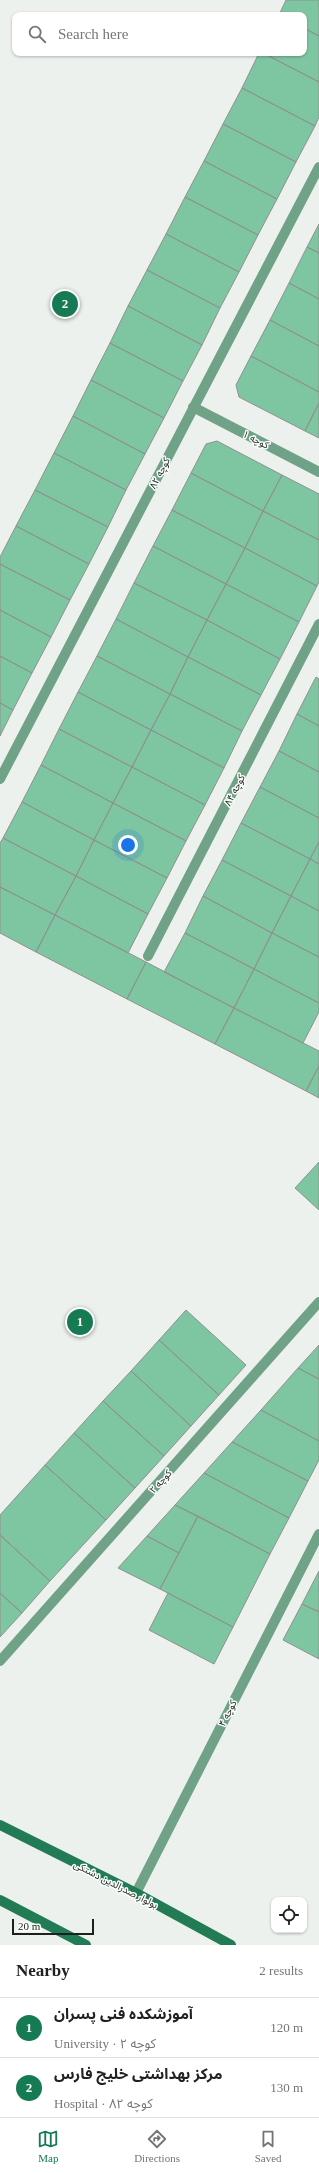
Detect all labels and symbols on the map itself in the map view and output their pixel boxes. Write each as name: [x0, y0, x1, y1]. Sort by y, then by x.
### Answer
pin: 2: [52, 289, 78, 319]
street label: کوچه ۱: [240, 428, 271, 452]
street label: کوچه ۸۲: [147, 455, 173, 491]
street label: کوچه ۸۴: [222, 772, 248, 808]
your location: [118, 835, 138, 855]
pin: 1: [67, 1307, 93, 1337]
street label: کوچه ۲: [147, 1467, 175, 1496]
street label: کوچه ۴: [216, 1698, 240, 1729]
street label: بولوار صدرالدین دشتکی: [71, 1858, 160, 1911]
scale bar: [12, 1917, 94, 1936]

